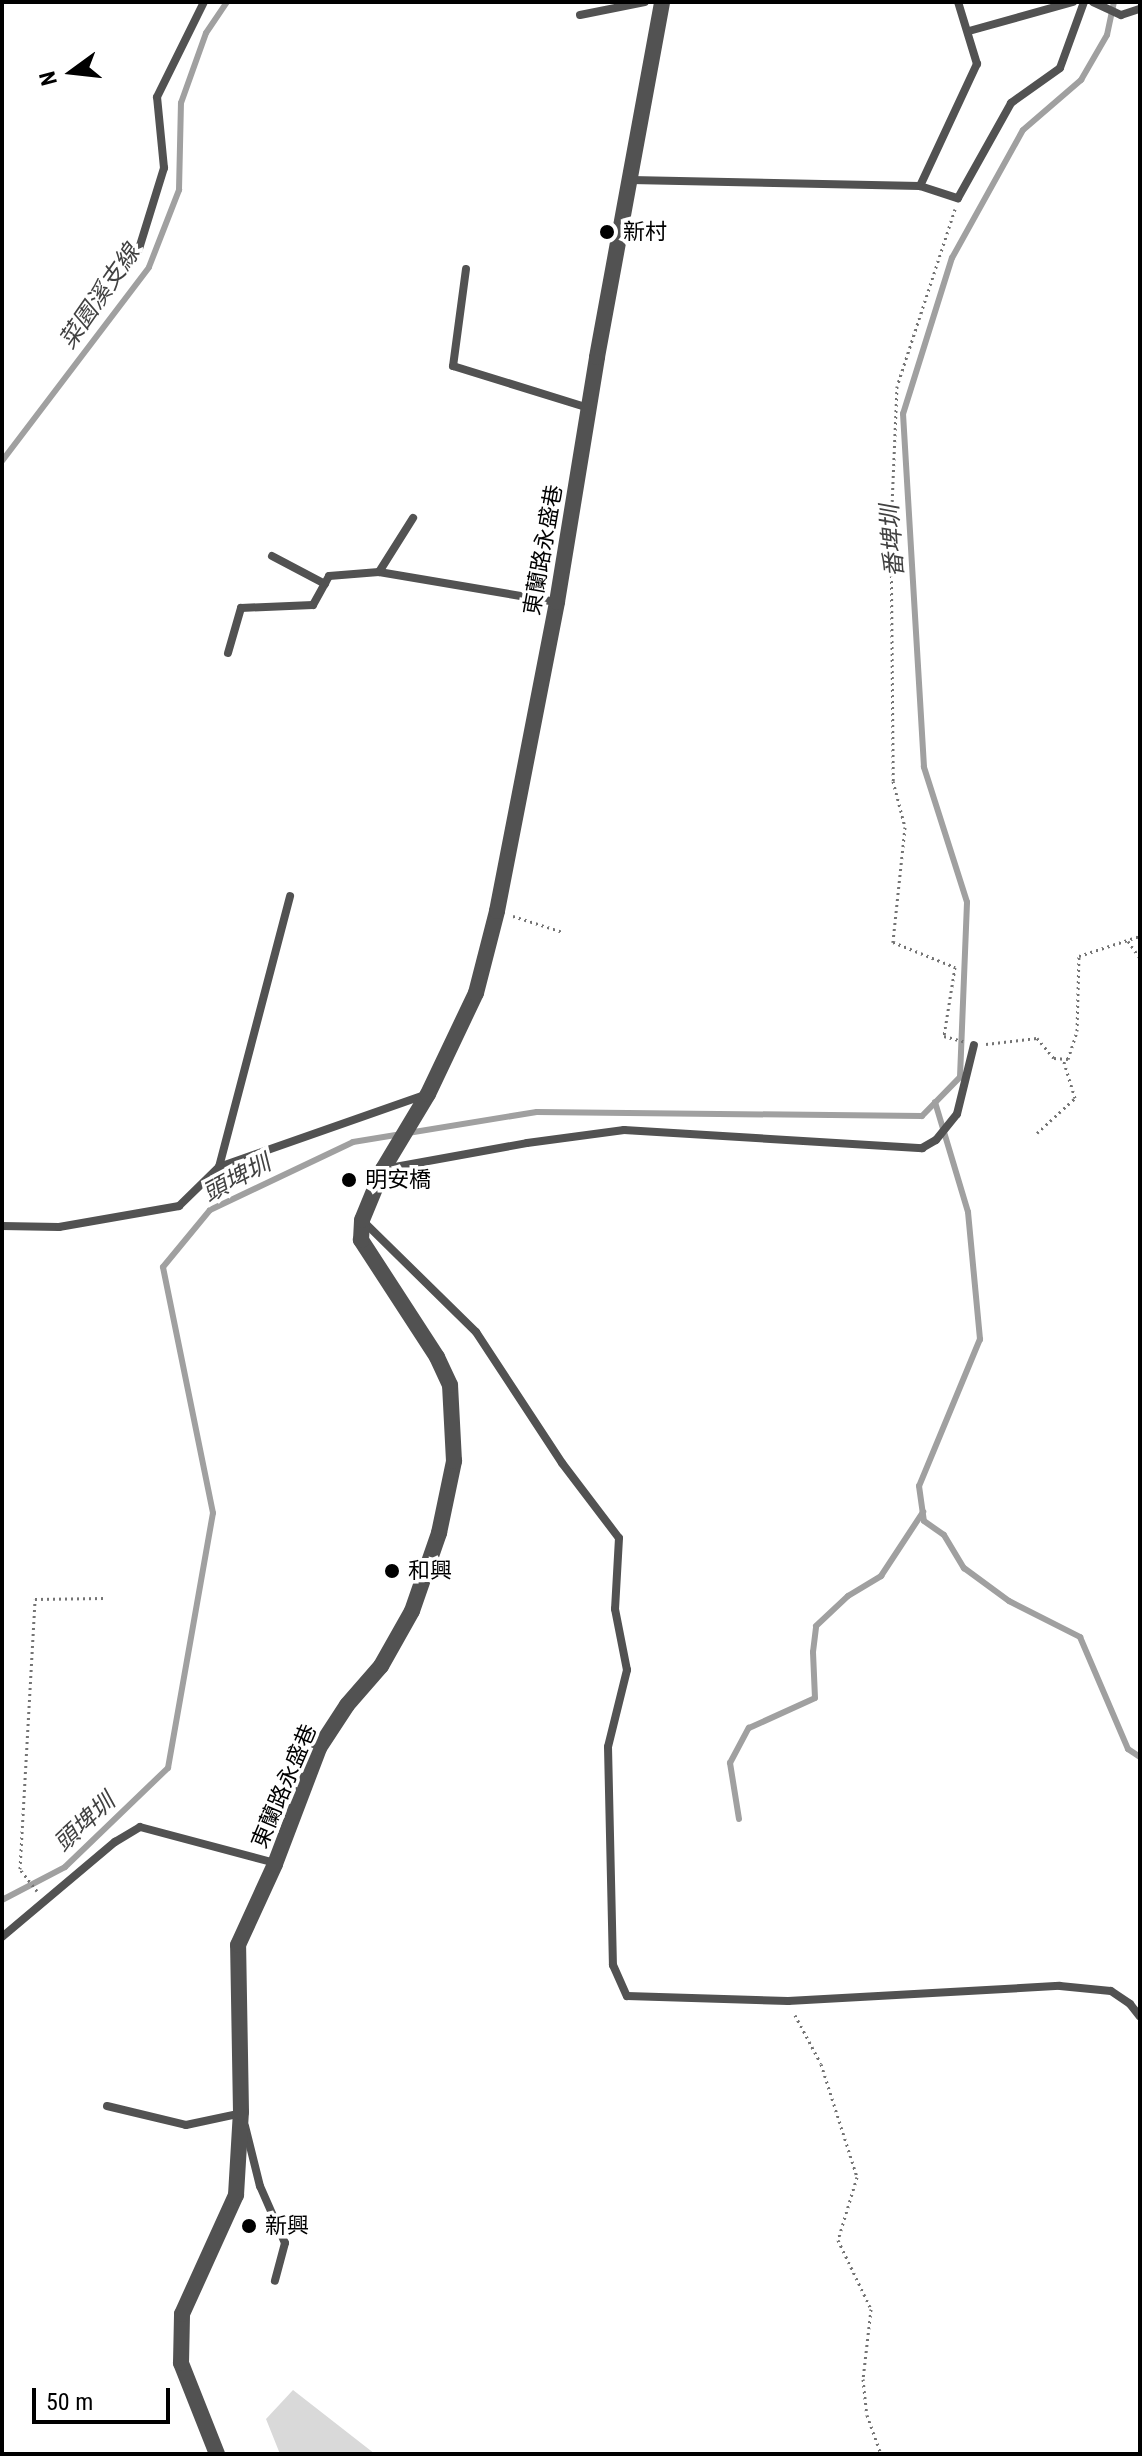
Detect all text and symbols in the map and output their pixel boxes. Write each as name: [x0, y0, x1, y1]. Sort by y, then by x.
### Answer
north arrow: [32, 32, 112, 112]
text: N: [35, 69, 62, 88]
place label: 新村: [623, 219, 667, 245]
marker: 新村: [598, 223, 616, 241]
water label: 菜園溪支線: [54, 240, 146, 354]
street label: 東蘭路永盛巷: [519, 483, 567, 617]
water label: 番埤圳: [876, 504, 910, 578]
water label: 頭埤圳: [198, 1149, 276, 1209]
place label: 明安橋: [365, 1167, 431, 1193]
marker: 明安橋: [340, 1171, 358, 1189]
place label: 和興: [408, 1558, 452, 1584]
marker: 和興: [383, 1562, 401, 1580]
street label: 東蘭路永盛巷: [246, 1720, 322, 1852]
water label: 頭埤圳: [49, 1788, 121, 1858]
place label: 新興: [265, 2213, 309, 2239]
marker: 新興: [240, 2217, 258, 2235]
scale bar: [36, 2372, 174, 2422]
text: 50 m: [46, 2388, 93, 2416]

